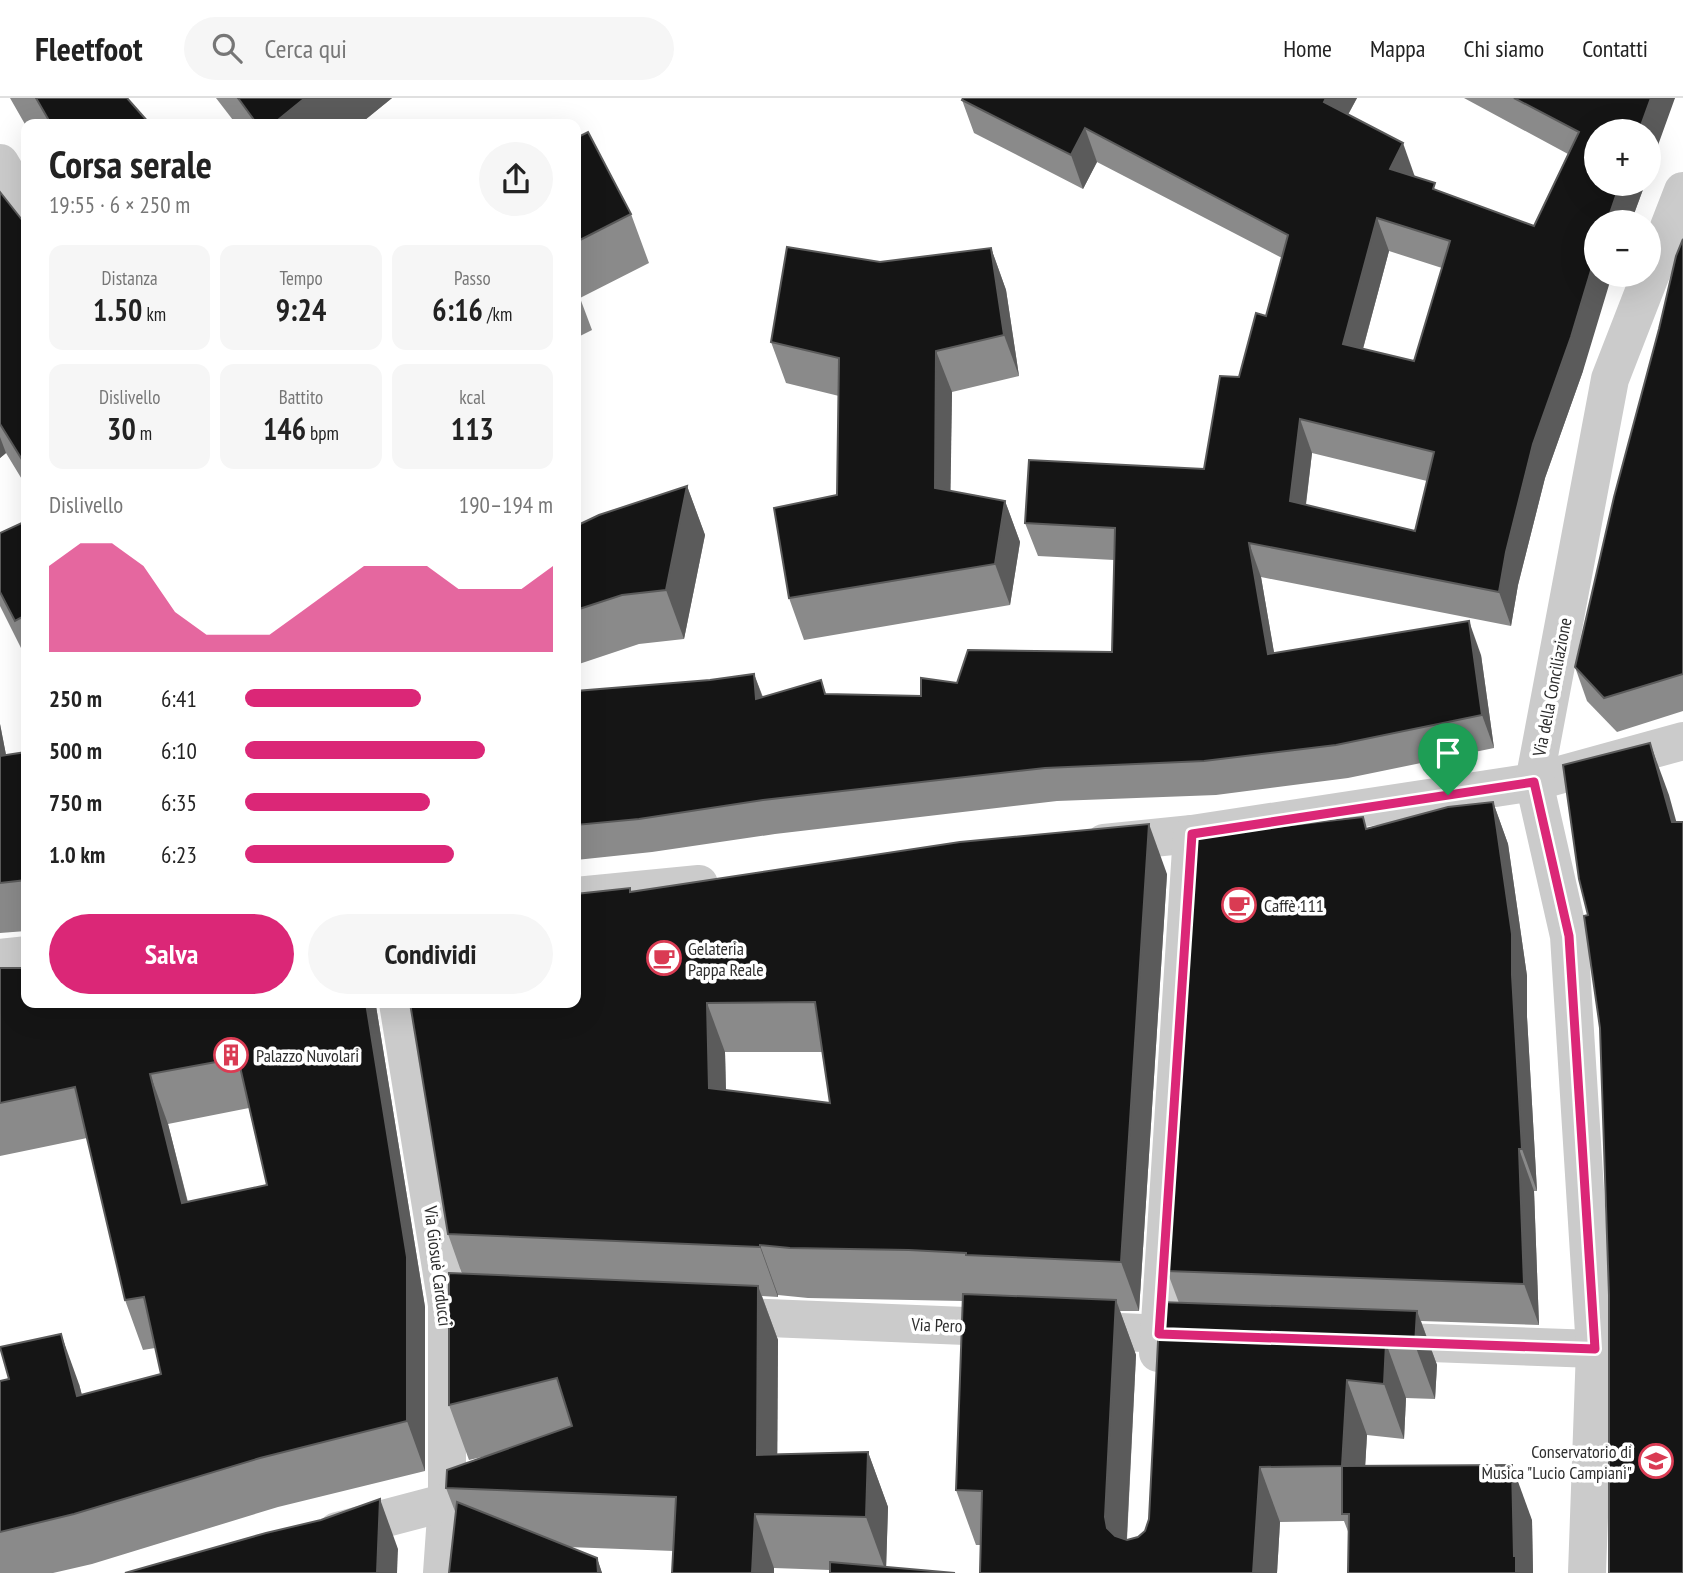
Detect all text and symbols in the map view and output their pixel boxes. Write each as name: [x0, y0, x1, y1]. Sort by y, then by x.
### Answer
search box: [184, 17, 674, 80]
text: Fleetfoot: [35, 27, 142, 70]
icon: search: [208, 29, 246, 67]
text: Cerca qui: [264, 32, 347, 65]
text: Home: [1283, 33, 1332, 64]
text: Mappa: [1370, 33, 1425, 64]
text: Chi siamo: [1463, 33, 1544, 64]
text: Contatti: [1582, 33, 1648, 64]
map controls: [1584, 119, 1661, 287]
button: +: [1584, 119, 1661, 196]
text: Corsa serale: [49, 139, 212, 188]
button: share: [479, 142, 553, 216]
text: 19:55 · 6 × 250 m: [49, 190, 190, 219]
button: −: [1584, 210, 1661, 287]
text: Distanza: [102, 266, 158, 290]
text: Tempo: [279, 266, 323, 290]
text: Passo: [454, 266, 491, 290]
text: 1.50: [93, 290, 142, 329]
text: 9:24: [276, 290, 326, 329]
text: 6:16: [432, 290, 483, 329]
text: km: [142, 302, 166, 326]
text: /km: [483, 302, 512, 326]
text: Dislivello: [99, 385, 160, 409]
text: Battito: [279, 385, 323, 409]
text: kcal: [459, 385, 485, 409]
text: 30: [107, 409, 136, 448]
text: 146: [263, 409, 306, 448]
text: 113: [451, 409, 494, 448]
text: m: [136, 421, 152, 445]
text: bpm: [306, 421, 339, 445]
text: Dislivello: [49, 490, 123, 519]
text: 190–194 m: [459, 490, 553, 519]
street label: Via della Conciliazione: [1527, 616, 1577, 759]
text: 250 m: [49, 684, 102, 713]
text: 6:41: [161, 684, 197, 713]
pin: [1418, 723, 1478, 795]
icon: arrive: [1429, 734, 1467, 772]
text: 500 m: [49, 736, 102, 765]
text: 6:10: [161, 736, 197, 765]
text: 750 m: [49, 788, 102, 817]
text: 6:35: [161, 788, 197, 817]
text: 1.0 km: [49, 840, 105, 869]
text: 6:23: [161, 840, 197, 869]
cafe icon: Caffè 111: [1220, 886, 1258, 924]
place label: Caffè 111: [1264, 894, 1324, 917]
button: Salva: [49, 914, 294, 994]
button: Condividi: [308, 914, 553, 994]
place label: Gelateria Pappa Reale: [688, 937, 764, 981]
cafe icon: Gelateria Pappa Reale: [645, 939, 683, 977]
building icon: Palazzo Nuvolari: [212, 1036, 250, 1074]
place label: Palazzo Nuvolari: [256, 1044, 359, 1067]
street label: Via Giosuè Carducci: [419, 1204, 457, 1328]
street label: Via Pero: [910, 1313, 963, 1337]
place label: Conservatorio di Musica "Lucio Campiani": [1481, 1440, 1632, 1484]
school or university icon: Conservatorio di Musica "Lucio Campiani": [1637, 1442, 1675, 1480]

